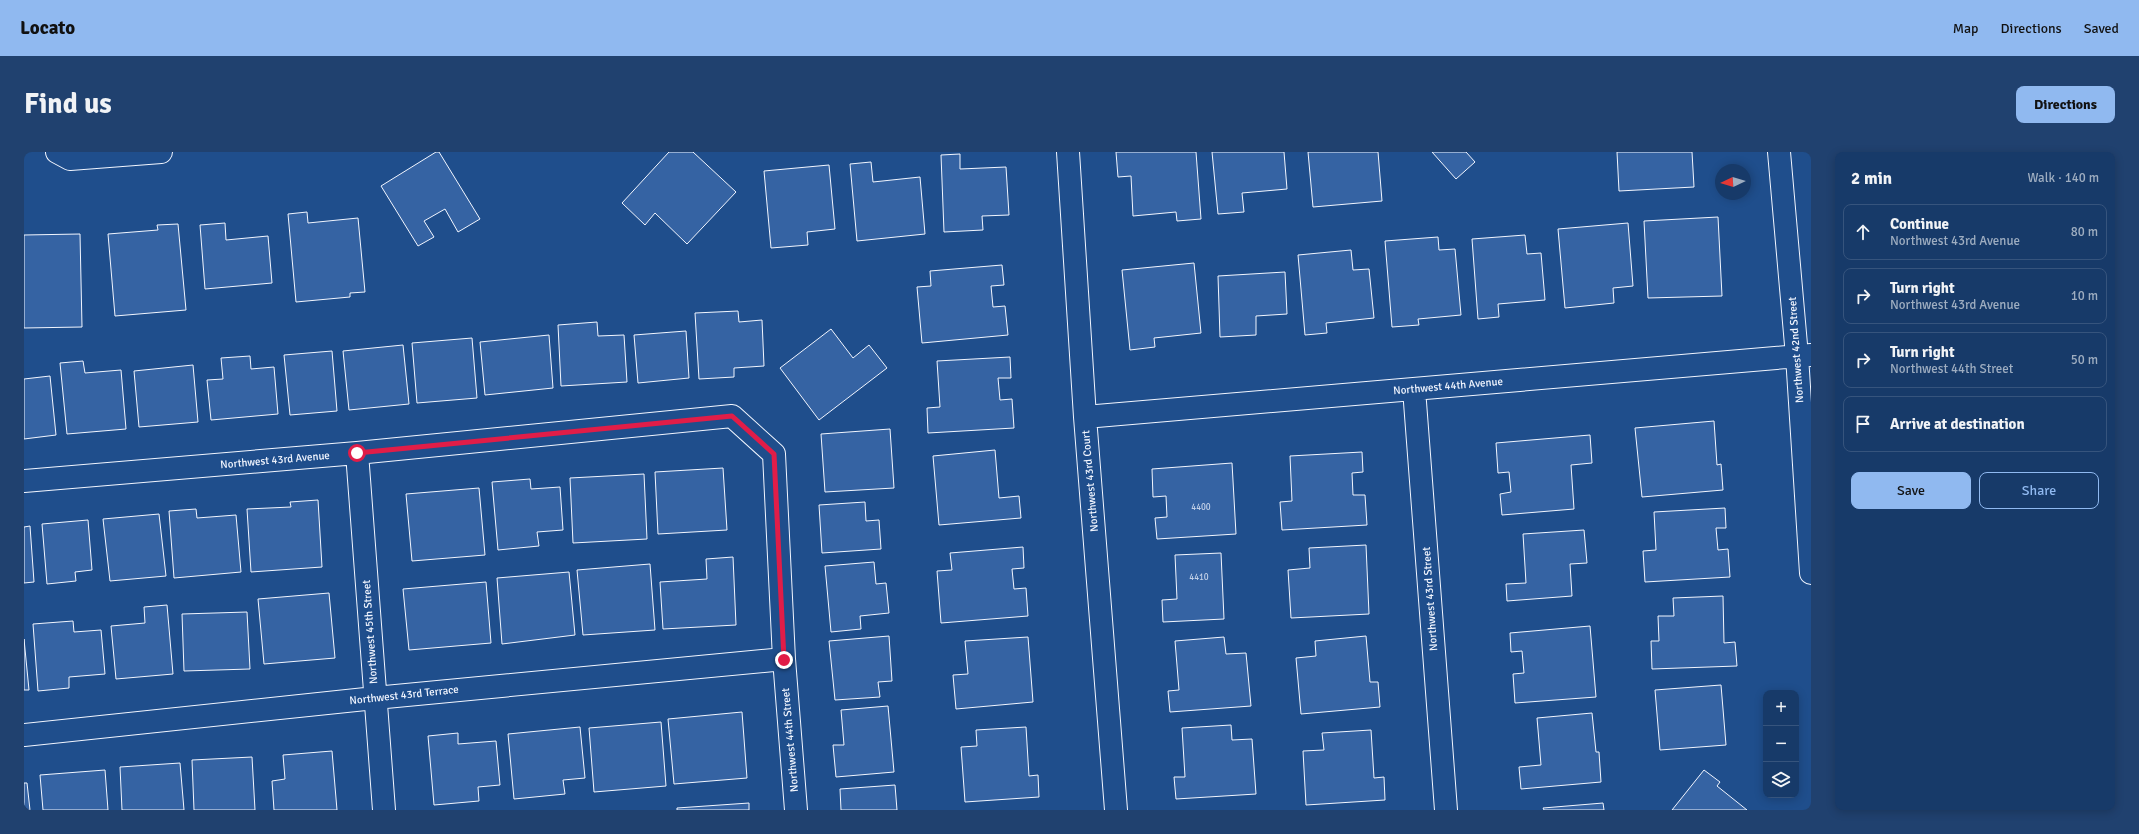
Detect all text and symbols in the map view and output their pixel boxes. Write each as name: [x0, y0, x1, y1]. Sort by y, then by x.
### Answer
text: Locato: [20, 16, 75, 40]
text: Map: [1953, 20, 1979, 37]
text: Directions: [2001, 20, 2062, 37]
text: Saved: [2084, 20, 2119, 37]
button: Directions: [2016, 86, 2115, 123]
text: Find us: [24, 87, 112, 121]
north arrow: [1715, 164, 1751, 200]
text: 2 min: [1851, 168, 1892, 189]
text: Walk · 140 m: [2028, 170, 2099, 186]
text: Continue: [1890, 215, 1949, 233]
icon: ahead: [1852, 221, 1874, 243]
text: 80 m: [2071, 224, 2098, 240]
text: Northwest 43rd Avenue: [1890, 233, 2020, 249]
text: Turn right: [1890, 279, 1955, 297]
icon: right: [1852, 285, 1874, 307]
text: 10 m: [2071, 288, 2098, 304]
street label: Northwest 42nd Street: [1786, 296, 1806, 403]
text: Northwest 43rd Avenue: [1890, 297, 2020, 313]
text: Turn right: [1890, 343, 1955, 361]
icon: right: [1852, 349, 1874, 371]
text: 50 m: [2071, 352, 2098, 368]
text: Northwest 44th Street: [1890, 361, 2013, 377]
street label: Northwest 44th Avenue: [1393, 375, 1503, 397]
icon: arrive: [1852, 413, 1874, 435]
text: Arrive at destination: [1890, 415, 2025, 433]
street label: Northwest 43rd Court: [1079, 429, 1101, 532]
route start: [348, 444, 366, 462]
street label: Northwest 43rd Avenue: [220, 449, 330, 471]
button: Save: [1851, 472, 1971, 509]
button: Share: [1979, 472, 2099, 509]
house number: 4400: [1191, 502, 1211, 513]
street label: Northwest 43rd Street: [1420, 546, 1440, 651]
house number: 4410: [1189, 572, 1209, 583]
street label: Northwest 45th Street: [360, 579, 380, 684]
route end: [775, 651, 793, 669]
street label: Northwest 43rd Terrace: [349, 683, 459, 707]
street label: Northwest 44th Street: [779, 687, 801, 793]
map controls: [1763, 690, 1799, 798]
button: +: [1763, 690, 1799, 726]
button: −: [1763, 726, 1799, 762]
button: layers: [1763, 762, 1799, 798]

